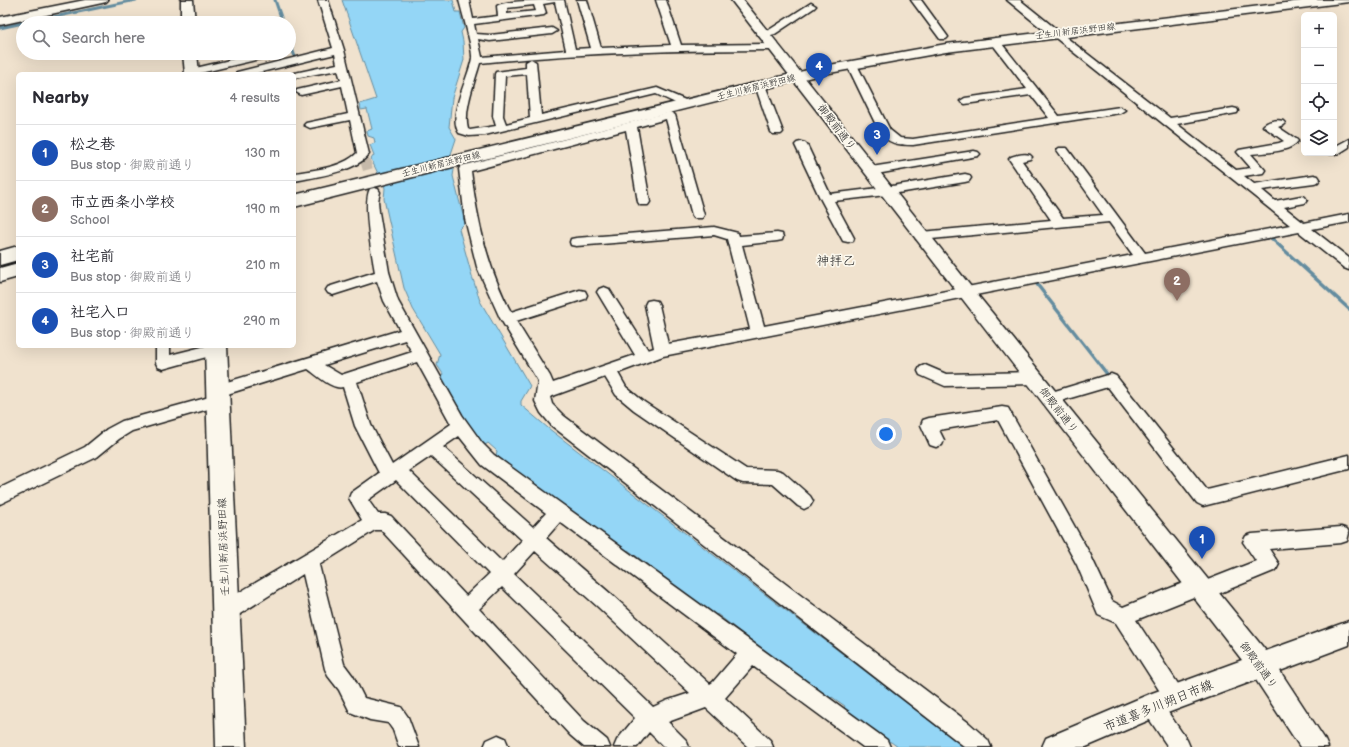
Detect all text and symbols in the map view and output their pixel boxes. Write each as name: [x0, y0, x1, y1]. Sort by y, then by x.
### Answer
map controls: [1301, 12, 1337, 156]
button: +: [1301, 12, 1337, 48]
search box: [16, 16, 296, 60]
street label: 壬生川新居浜野田線: [1034, 21, 1116, 42]
icon: search: [30, 27, 52, 49]
text: Search here: [62, 29, 145, 48]
button: −: [1301, 48, 1337, 84]
pin: 4: [806, 53, 832, 86]
street label: 壬生川新居浜野田線: [715, 72, 797, 103]
button: locate: [1301, 84, 1337, 120]
text: Nearby: [32, 88, 89, 108]
text: 4 results: [230, 90, 280, 106]
street label: 御殿前通り: [815, 101, 858, 153]
button: layers: [1301, 120, 1337, 156]
pin: 3: [864, 122, 890, 155]
text: 松之巷: [70, 135, 115, 154]
text: 1: [42, 145, 48, 161]
text: 130 m: [245, 145, 280, 161]
street label: 壬生川新居浜野田線: [400, 149, 482, 180]
text: Bus stop · 御殿前通り: [70, 157, 195, 173]
text: 市立西条小学校: [70, 193, 175, 212]
text: 2: [41, 201, 49, 217]
text: 190 m: [246, 201, 280, 217]
text: School: [70, 212, 110, 228]
text: 社宅前: [70, 247, 115, 266]
district label: 神拝乙: [816, 253, 856, 269]
text: 3: [41, 257, 49, 273]
text: 210 m: [246, 257, 280, 273]
pin: 2: [1164, 268, 1190, 301]
text: Bus stop · 御殿前通り: [70, 269, 195, 285]
text: 社宅入口: [70, 303, 130, 322]
text: 4: [41, 313, 49, 329]
text: 290 m: [243, 313, 280, 329]
text: Bus stop · 御殿前通り: [70, 325, 195, 341]
street label: 御殿前通り: [1037, 385, 1081, 436]
your location: [876, 424, 896, 444]
street label: 壬生川新居浜野田線: [215, 497, 232, 597]
pin: 1: [1189, 526, 1215, 559]
street label: 御殿前通り: [1237, 639, 1280, 691]
street label: 市道喜多川朔日市線: [1101, 676, 1217, 735]

